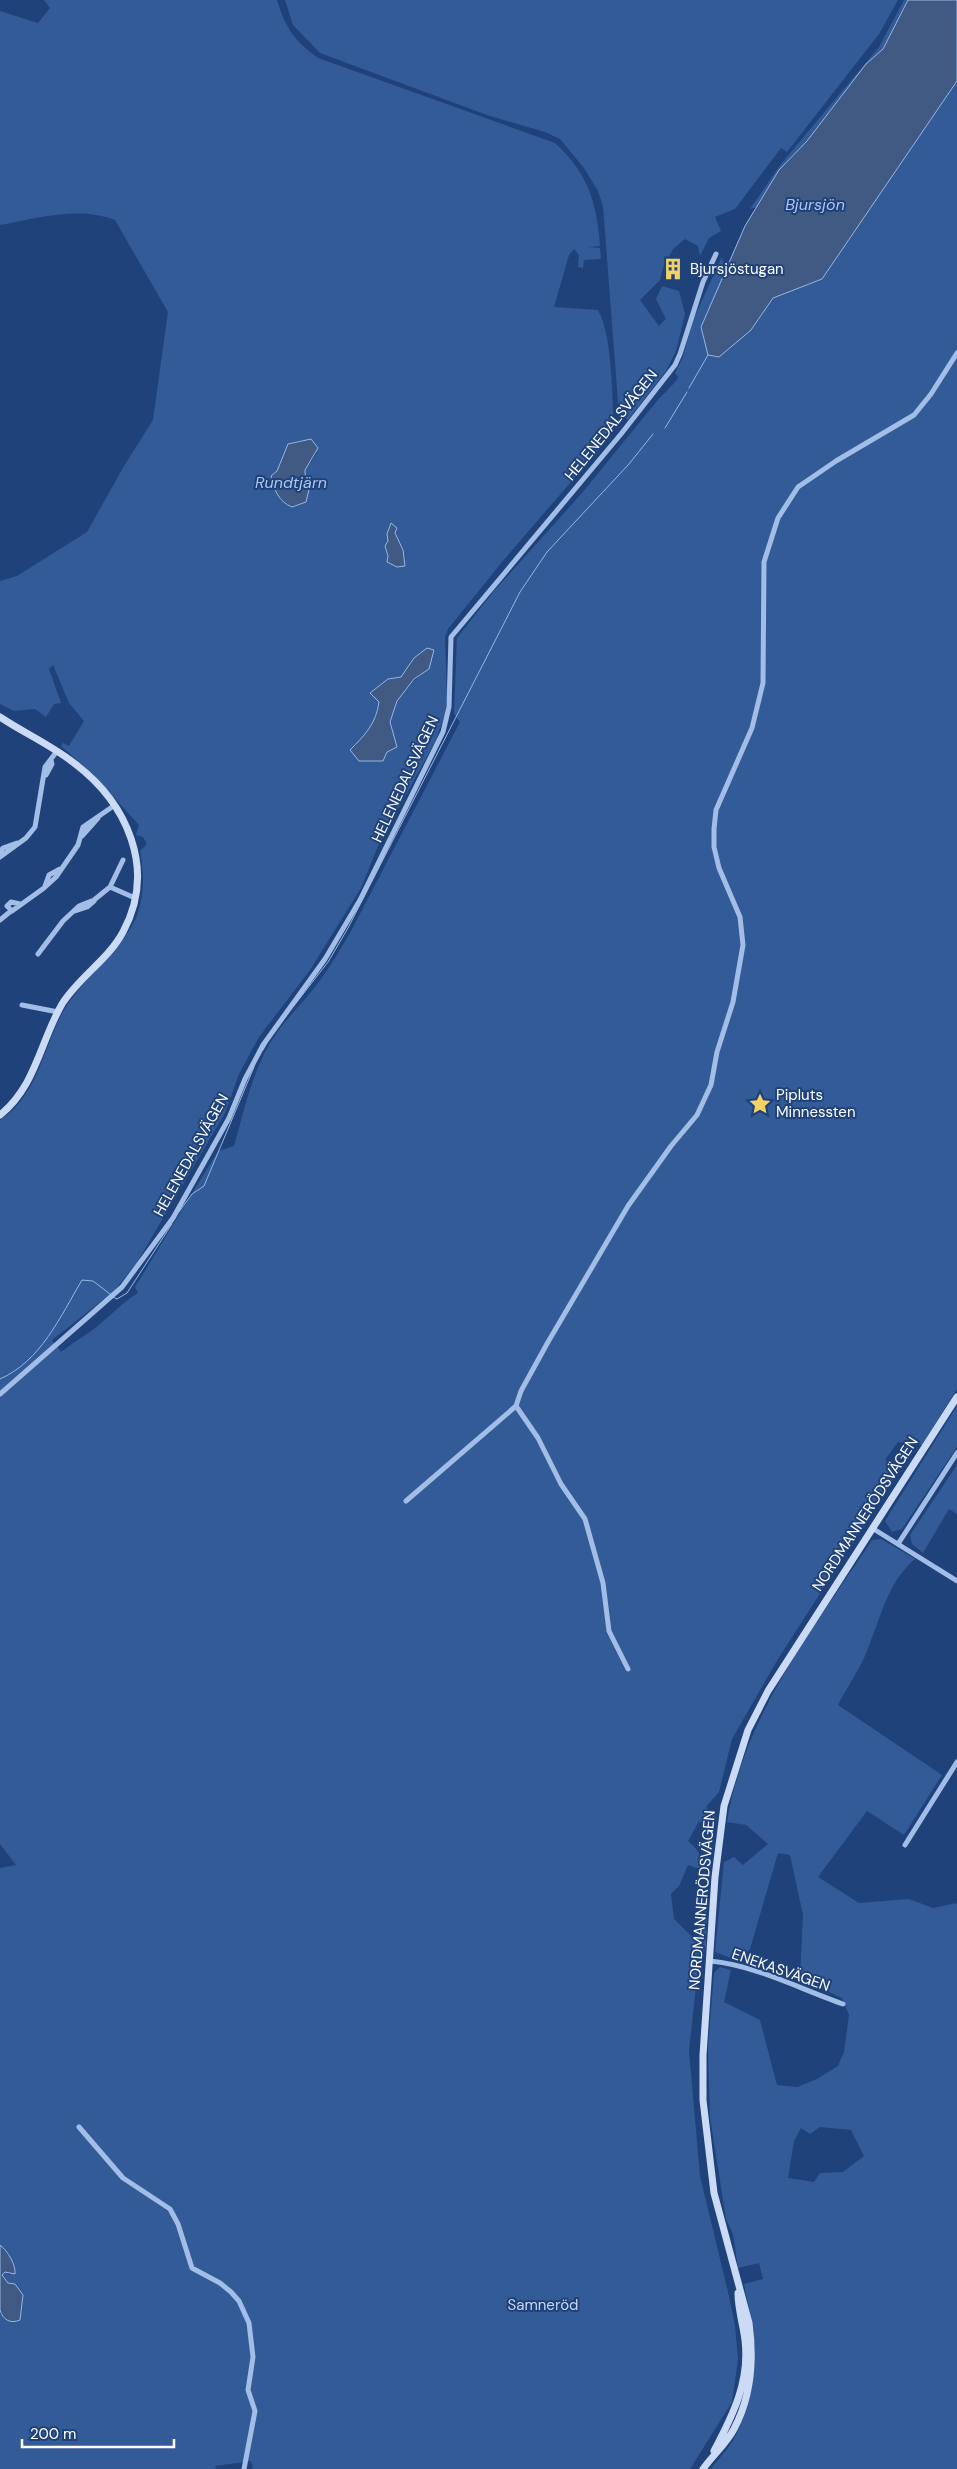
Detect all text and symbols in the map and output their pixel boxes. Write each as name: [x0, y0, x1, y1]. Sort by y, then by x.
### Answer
water label: Bjursjön: [785, 194, 845, 215]
building icon: Bjursjöstugan: [660, 256, 686, 282]
place label: Bjursjöstugan: [690, 259, 784, 279]
street label: HELENEDALSVÄGEN: [560, 365, 662, 485]
water label: Rundtjärn: [255, 472, 327, 493]
street label: HELENEDALSVÄGEN: [367, 712, 443, 846]
place label: Pipluts Minnessten: [776, 1085, 856, 1122]
street label: HELENEDALSVÄGEN: [149, 1090, 233, 1220]
place icon: Pipluts Minnessten: [747, 1091, 773, 1117]
street label: NORDMANNERÖDSVÄGEN: [807, 1433, 923, 1595]
street label: NORDMANNERÖDSVÄGEN: [684, 1809, 720, 1991]
street label: ENEKASVÄGEN: [729, 1944, 833, 1996]
park label: Samneröd: [508, 2295, 578, 2315]
scale bar: [22, 2416, 175, 2448]
text: 200 m: [30, 2424, 76, 2444]

